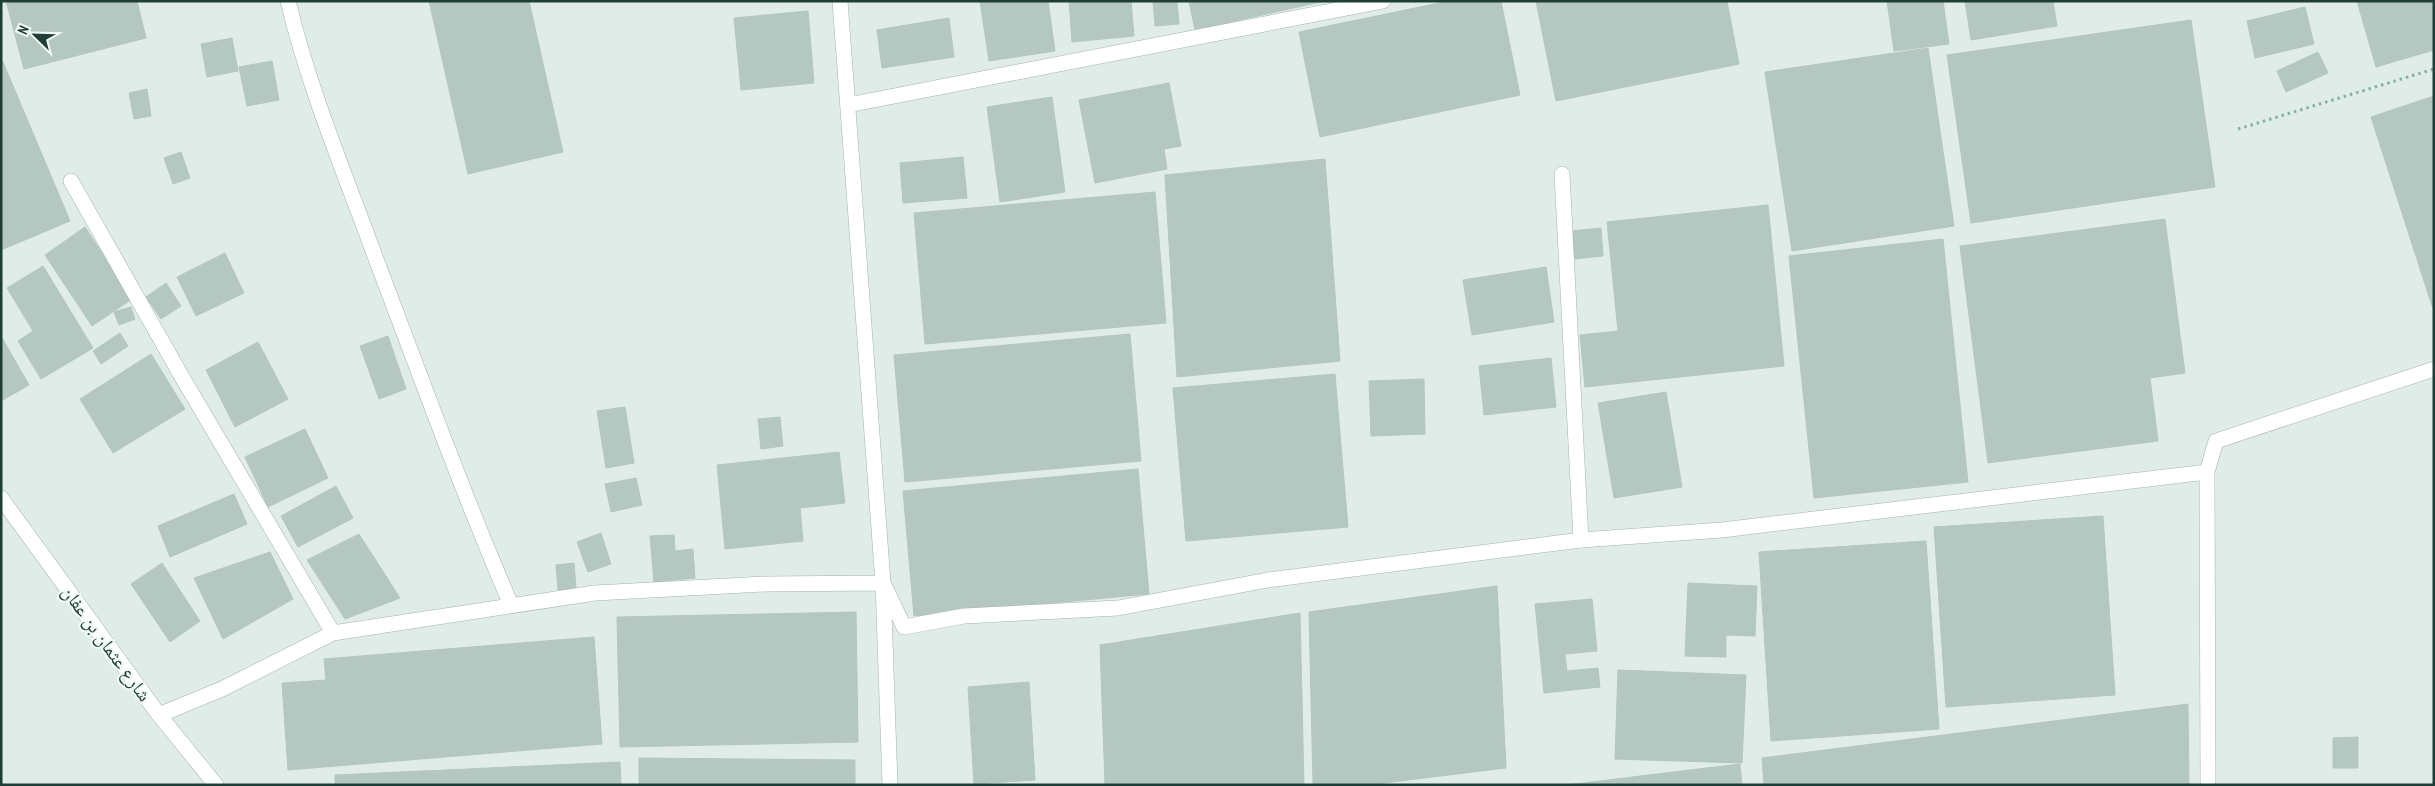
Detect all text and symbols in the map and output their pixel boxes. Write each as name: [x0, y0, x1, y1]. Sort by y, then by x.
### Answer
north arrow: [10, 10, 60, 60]
text: N: [13, 23, 33, 37]
street label: شارع عثمان بن عفان: [57, 580, 157, 706]

